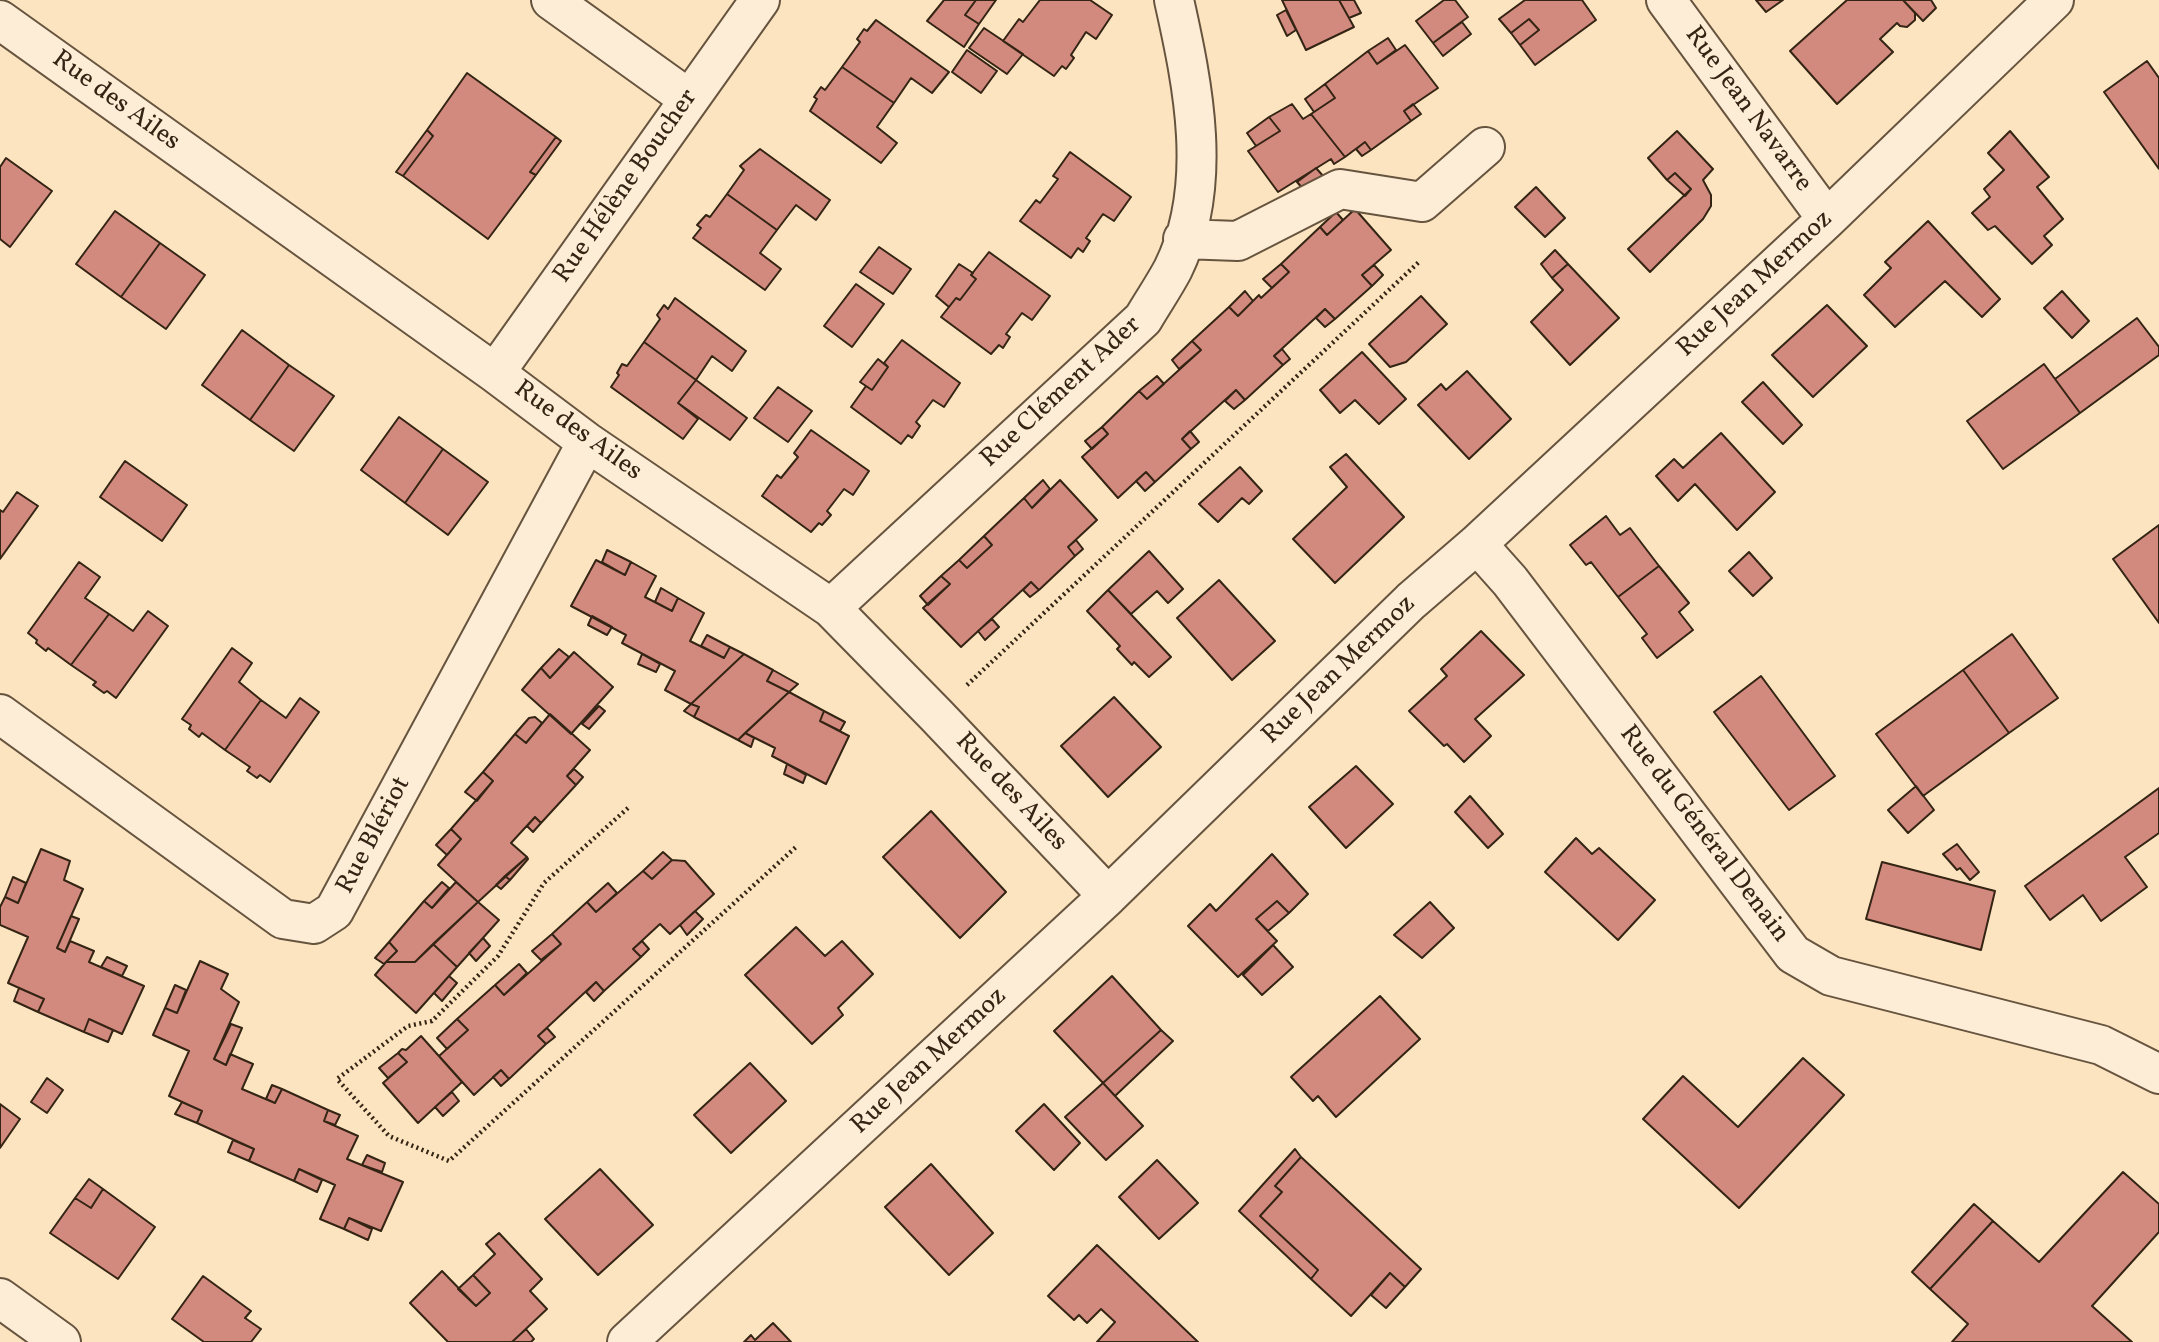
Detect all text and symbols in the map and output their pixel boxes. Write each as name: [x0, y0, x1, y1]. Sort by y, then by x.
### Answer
street label: Rue Jean Navarre: [1677, 21, 1817, 199]
street label: Rue des Ailes: [45, 45, 185, 159]
street label: Rue Hélène Boucher: [548, 84, 706, 290]
street label: Rue Jean Mermoz: [1672, 205, 1840, 365]
street label: Rue Clément Ader: [975, 311, 1149, 475]
street label: Rue des Ailes: [507, 375, 647, 489]
street label: Rue Jean Mermoz: [1257, 590, 1423, 752]
street label: Rue du Général Denain: [1611, 720, 1795, 950]
street label: Rue des Ailes: [947, 727, 1073, 859]
street label: Rue Blériot: [331, 772, 419, 900]
street label: Rue Jean Mermoz: [846, 982, 1014, 1142]

